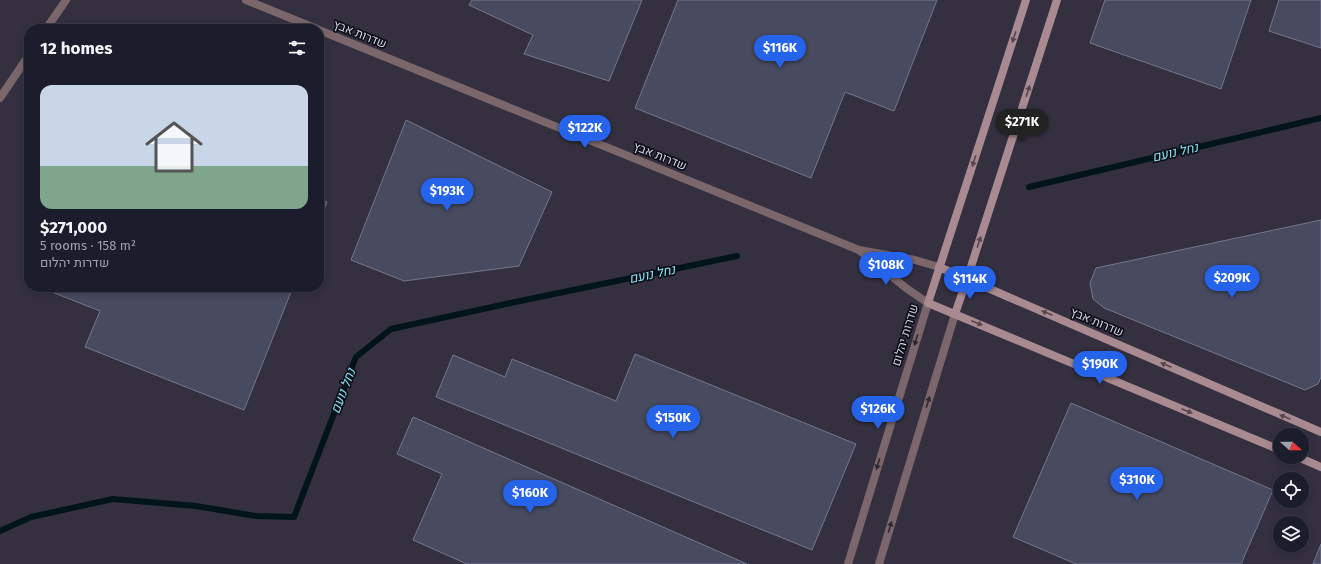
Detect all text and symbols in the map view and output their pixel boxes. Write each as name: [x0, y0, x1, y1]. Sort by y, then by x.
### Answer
street label: שדרות אבץ: [331, 17, 389, 51]
one-way arrow: [1011, 31, 1017, 43]
pin: $116K: [752, 35, 808, 69]
icon: filters: [286, 37, 308, 59]
text: 12 homes: [40, 38, 112, 59]
text: $116K: [763, 40, 797, 55]
one-way arrow: [1025, 85, 1031, 97]
pin: $271K: [994, 109, 1050, 143]
icon: home: [138, 111, 210, 183]
text: $271K: [1005, 114, 1039, 129]
pin: $122K: [557, 115, 613, 149]
text: $122K: [568, 120, 602, 135]
street label: שדרות אבץ: [631, 139, 689, 173]
water label: נחל נועם: [1150, 139, 1201, 165]
one-way arrow: [971, 155, 977, 167]
pin: $193K: [419, 178, 475, 212]
text: $193K: [430, 183, 464, 198]
text: $271,000: [40, 217, 107, 238]
one-way arrow: [976, 236, 982, 248]
text: 5 rooms · 158 m²: [40, 238, 136, 253]
pin: $108K: [858, 252, 914, 286]
text: שדרות יהלום: [40, 255, 109, 270]
text: $108K: [868, 257, 904, 272]
water label: נחל נועם: [627, 262, 678, 286]
pin: $209K: [1204, 265, 1260, 299]
pin: $114K: [942, 266, 998, 300]
text: $209K: [1214, 270, 1250, 285]
text: $114K: [953, 271, 987, 286]
street label: שדרות יהלום: [889, 302, 921, 368]
street label: שדרות אבץ: [1068, 305, 1126, 339]
one-way arrow: [1040, 310, 1052, 316]
one-way arrow: [971, 320, 983, 326]
one-way arrow: [913, 334, 919, 346]
pin: $190K: [1072, 351, 1128, 385]
text: $190K: [1082, 356, 1118, 371]
one-way arrow: [1160, 362, 1171, 368]
water label: נחל נועם: [328, 365, 359, 416]
pin: $126K: [850, 396, 906, 430]
one-way arrow: [925, 396, 931, 408]
text: $126K: [861, 401, 895, 416]
pin: $150K: [645, 405, 701, 439]
one-way arrow: [1182, 408, 1194, 414]
text: $150K: [655, 410, 691, 425]
one-way arrow: [1280, 414, 1291, 420]
north arrow: [1273, 428, 1309, 464]
map controls: [1273, 428, 1309, 552]
one-way arrow: [875, 459, 881, 471]
pin: $310K: [1109, 467, 1165, 501]
text: $310K: [1119, 472, 1155, 487]
button: locate: [1273, 472, 1309, 508]
pin: $160K: [502, 480, 558, 514]
text: $160K: [512, 485, 548, 500]
button: layers: [1273, 516, 1309, 552]
one-way arrow: [887, 520, 893, 532]

